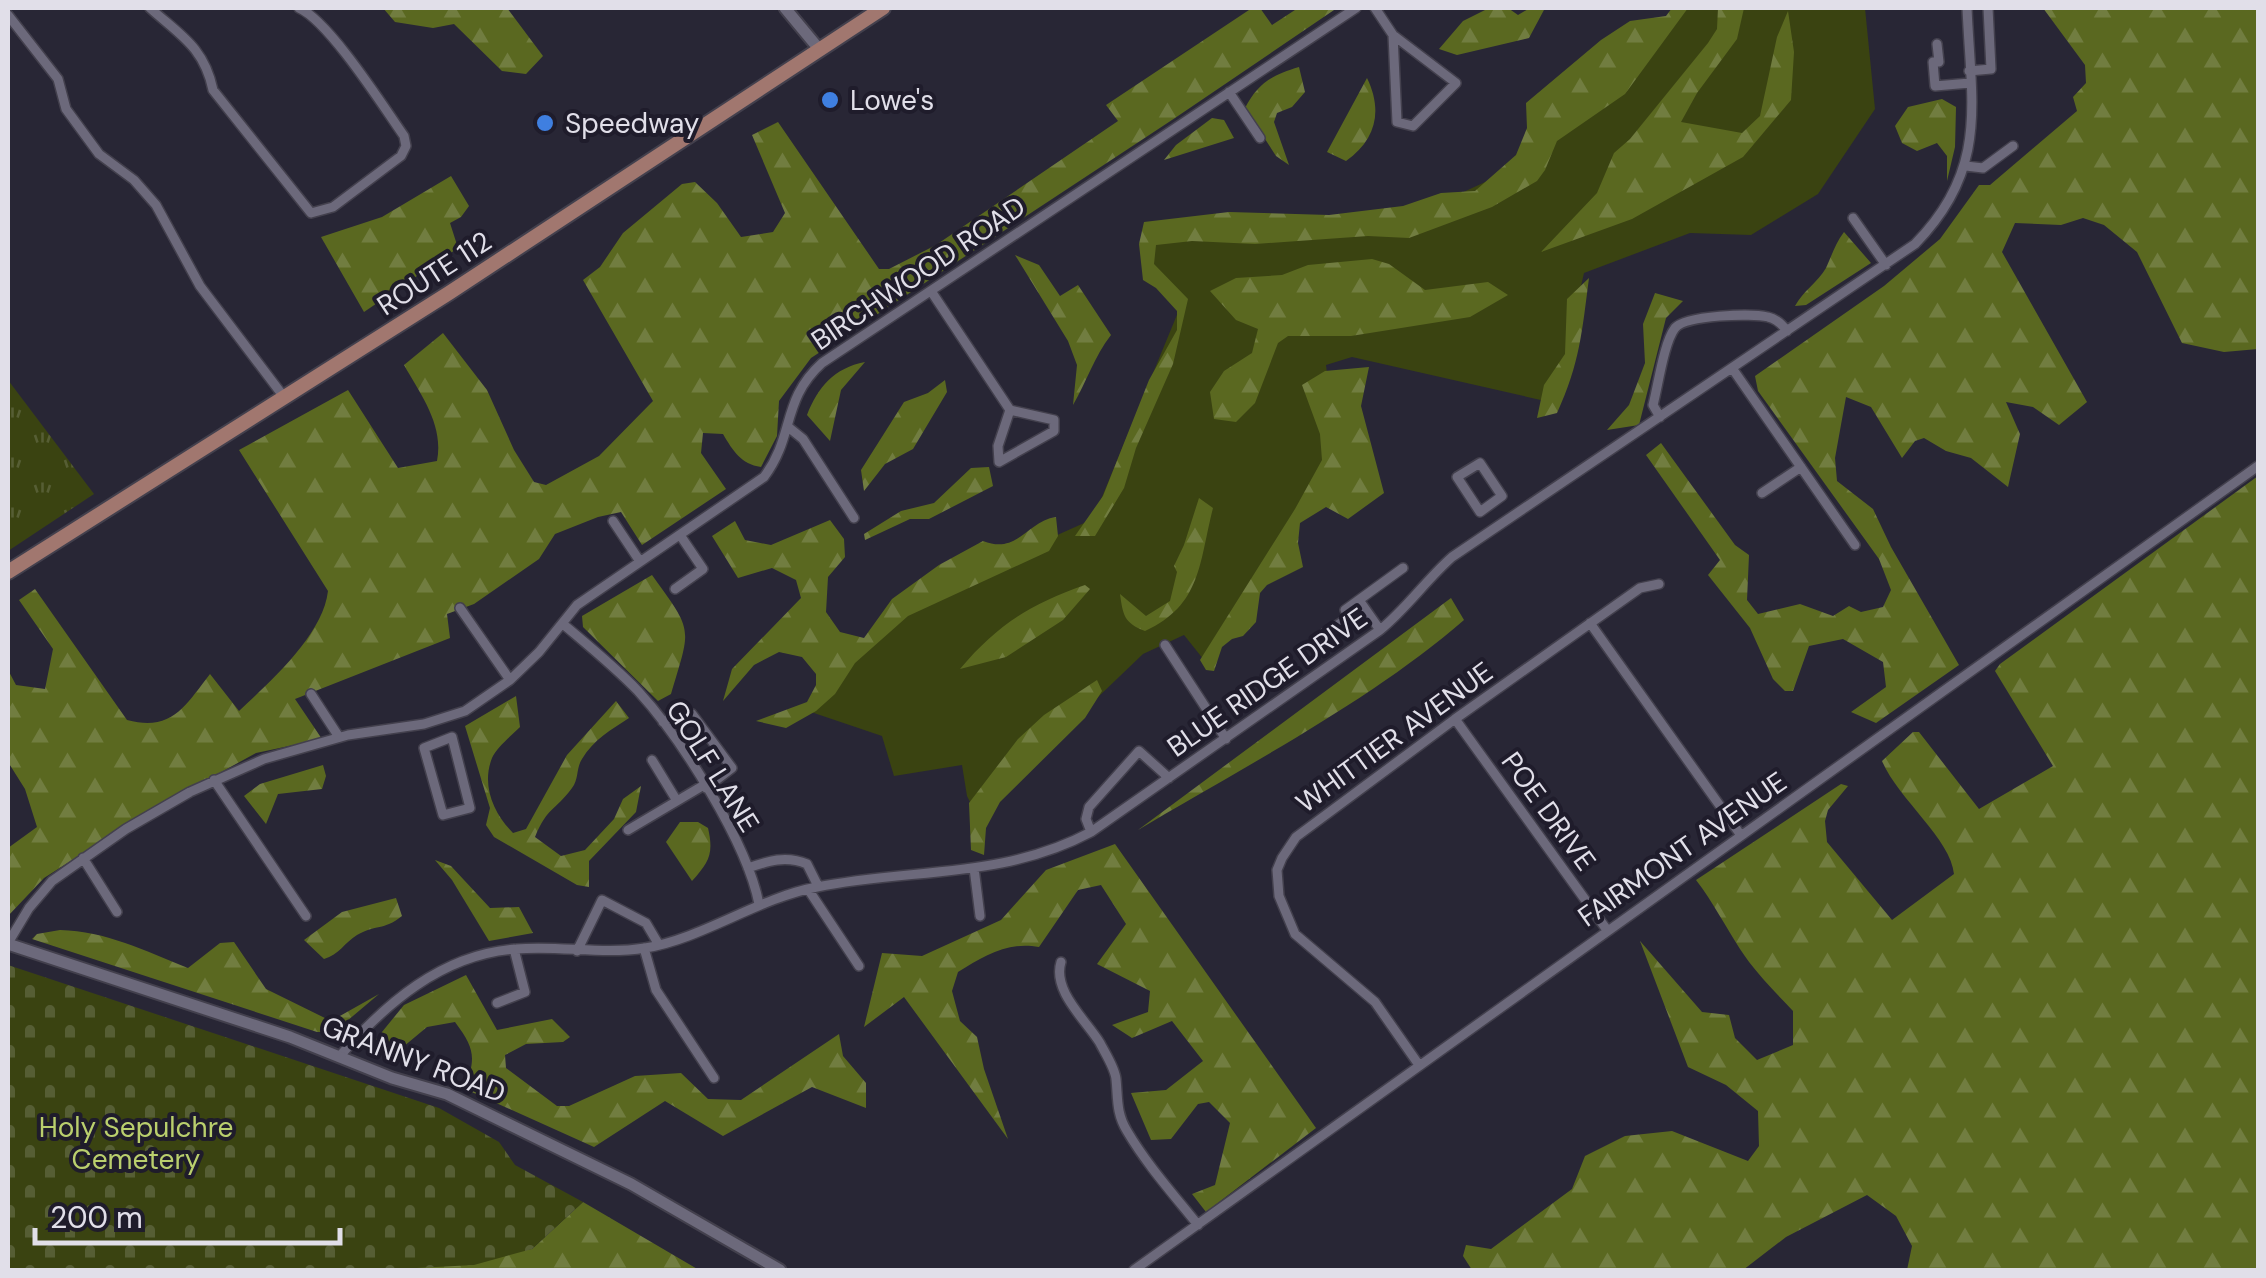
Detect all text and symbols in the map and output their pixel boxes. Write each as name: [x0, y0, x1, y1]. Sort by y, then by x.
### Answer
place label: Lowe's: [850, 82, 934, 119]
marker: Lowe's: [819, 89, 841, 111]
place label: Speedway: [565, 105, 699, 142]
marker: Speedway: [534, 112, 556, 134]
street label: BIRCHWOOD ROAD: [804, 188, 1032, 359]
street label: ROUTE 112: [370, 223, 499, 324]
street label: BLUE RIDGE DRIVE: [1160, 599, 1375, 765]
street label: WHITTIER AVENUE: [1289, 654, 1500, 821]
street label: GOLF LANE: [658, 693, 768, 839]
street label: POE DRIVE: [1493, 745, 1604, 878]
street label: FAIRMONT AVENUE: [1571, 764, 1794, 935]
street label: GRANNY ROAD: [317, 1008, 511, 1111]
park label: Holy Sepulchre Cemetery: [39, 1109, 233, 1178]
scale bar: [35, 1183, 340, 1245]
text: 200 m: [50, 1198, 143, 1237]

